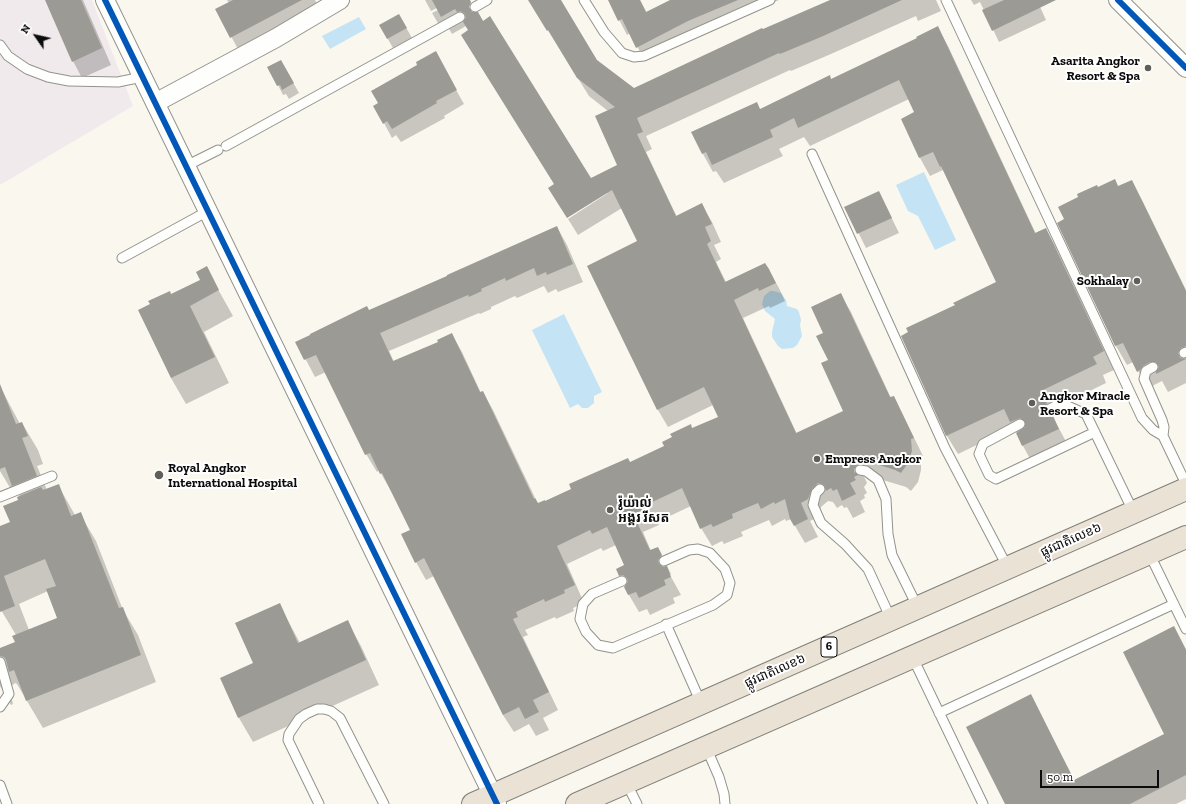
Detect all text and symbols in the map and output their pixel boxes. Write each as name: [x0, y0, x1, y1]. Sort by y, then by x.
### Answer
north arrow: [16, 16, 56, 56]
text: N: [18, 22, 33, 36]
place label: Asarita Angkor Resort & Spa: [1051, 53, 1140, 84]
marker: Asarita Angkor Resort & Spa: [1143, 63, 1153, 73]
place label: Sokhalay: [1077, 273, 1129, 289]
marker: Sokhalay: [1132, 276, 1142, 286]
place label: Angkor Miracle Resort & Spa: [1040, 388, 1130, 419]
marker: Angkor Miracle Resort & Spa: [1027, 398, 1037, 408]
place label: Empress Angkor: [825, 451, 922, 467]
marker: Empress Angkor: [812, 454, 822, 464]
place label: Royal Angkor International Hospital: [168, 460, 297, 491]
marker: Royal Angkor International Hospital: [153, 469, 165, 481]
place label: រ៉ូយ៉ាល់ អង្គរ រីសត: [618, 495, 669, 526]
marker: រ៉ូយ៉ាល់ អង្គរ រីសត: [605, 505, 615, 515]
street label: ផ្លូវជាតិលេខ៦: [1038, 520, 1104, 560]
road number: 6: [821, 637, 837, 657]
street label: ផ្លូវជាតិលេខ៦: [742, 651, 808, 691]
scale bar: [1042, 762, 1161, 788]
text: 50 m: [1047, 770, 1073, 784]

